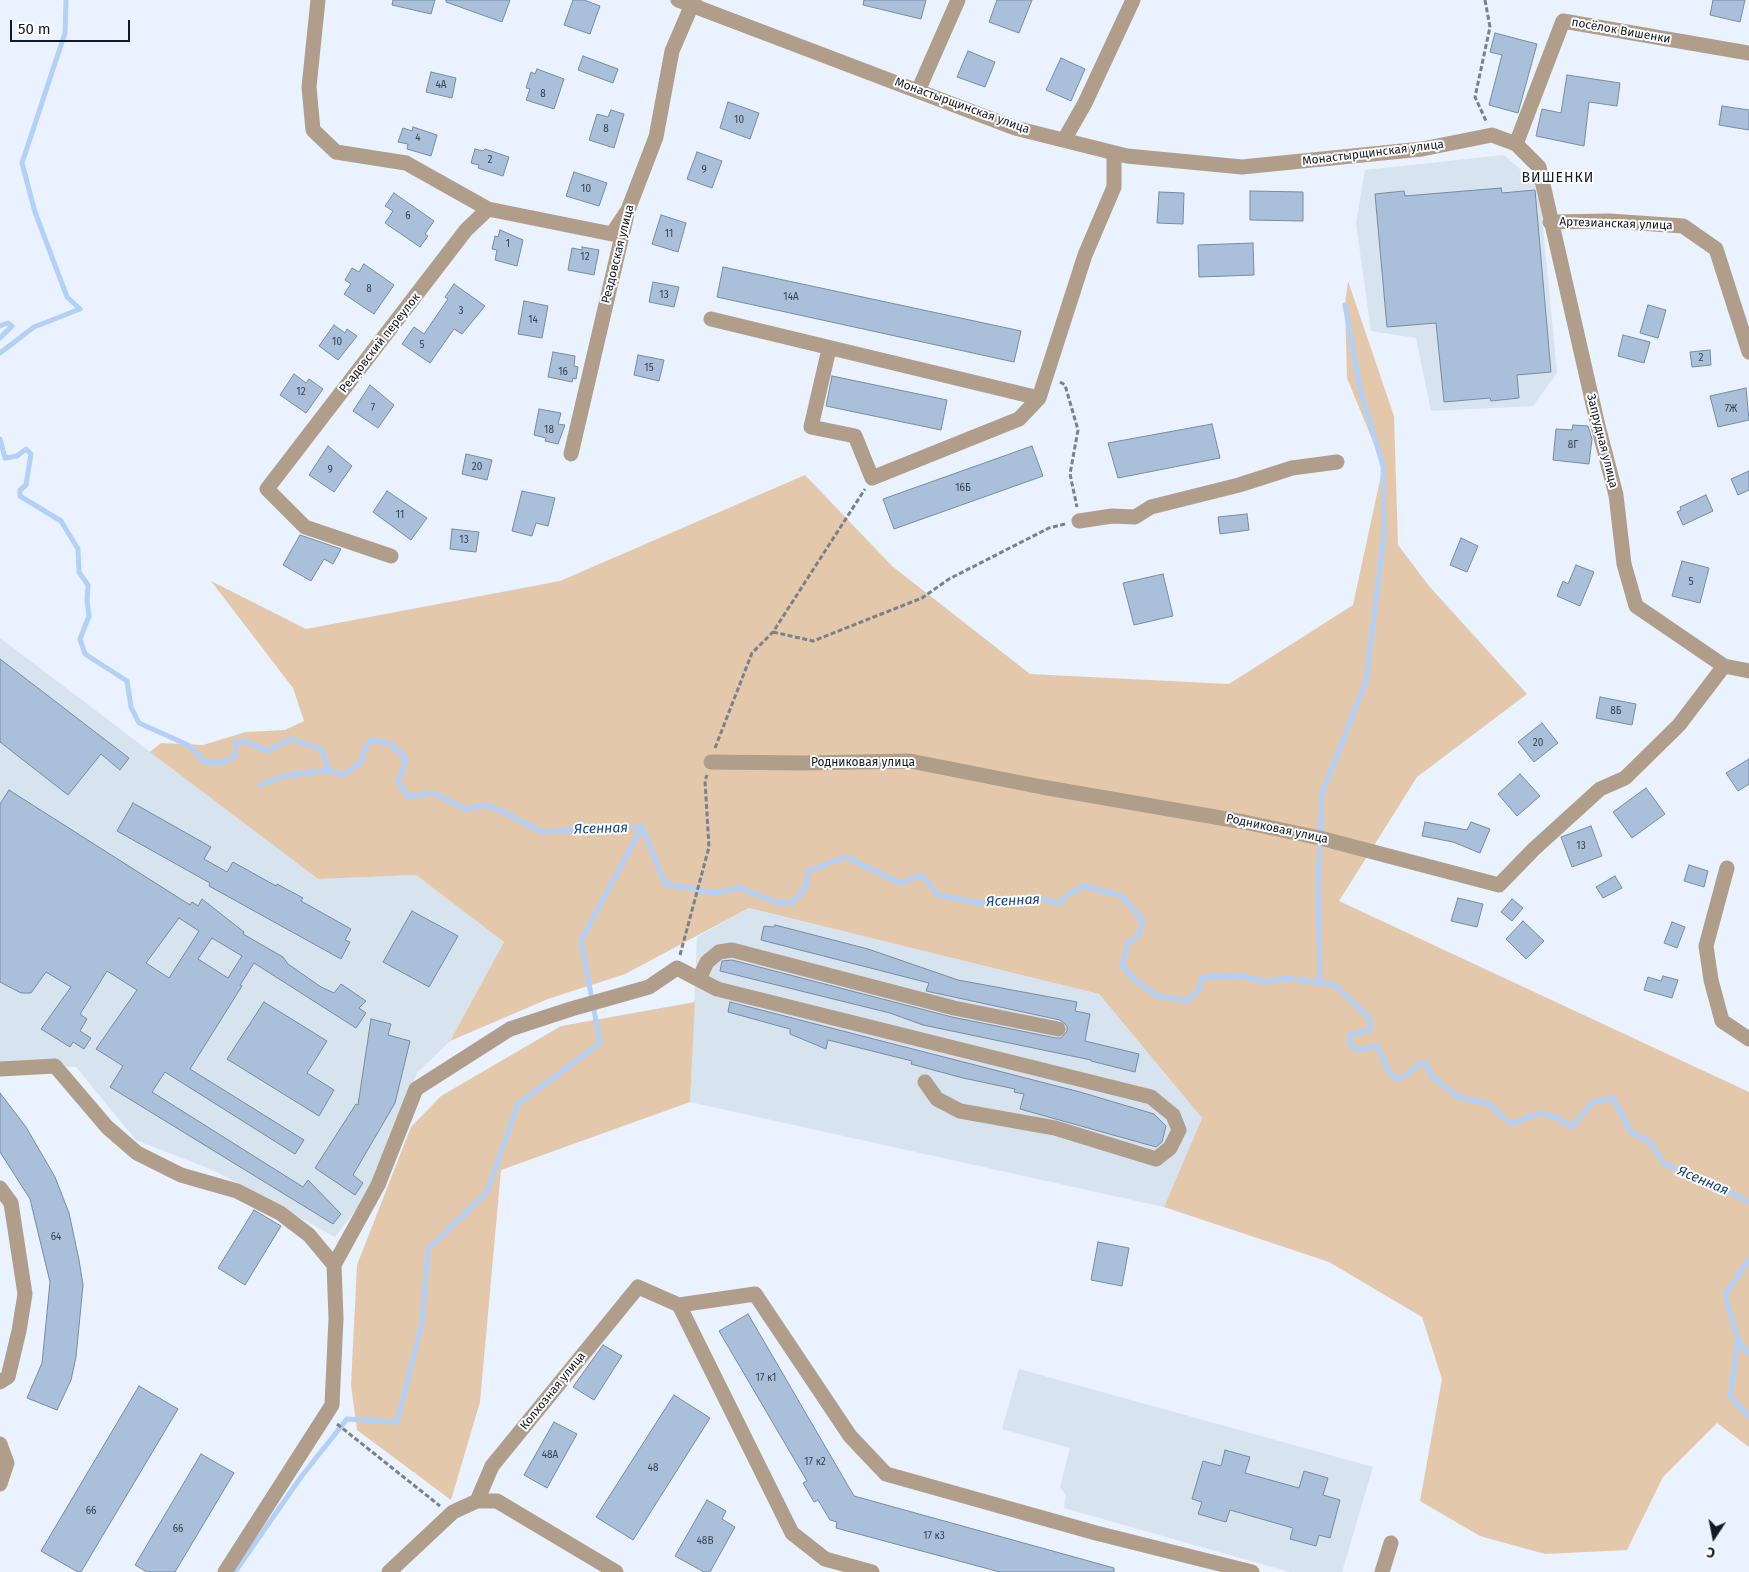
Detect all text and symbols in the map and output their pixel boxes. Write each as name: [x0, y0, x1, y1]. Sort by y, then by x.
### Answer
scale bar: [12, 10, 132, 42]
street label: посёлок Вишенки: [1570, 15, 1672, 47]
text: 50 m: [18, 20, 51, 38]
street label: Монастырщинская улица: [893, 75, 1031, 137]
house number: 4А: [435, 79, 447, 91]
house number: 8: [540, 88, 546, 100]
house number: 10: [734, 114, 744, 126]
house number: 8: [603, 123, 609, 135]
house number: 4: [415, 132, 421, 144]
street label: Монастырщинская улица: [1301, 137, 1445, 169]
house number: 2: [488, 154, 492, 166]
house number: 9: [701, 164, 707, 176]
district label: ВИШЕНКИ: [1521, 170, 1595, 186]
house number: 10: [581, 183, 591, 195]
street label: Реадовская улица: [599, 203, 637, 305]
house number: 6: [405, 210, 411, 222]
street label: Артезианская улица: [1559, 215, 1673, 233]
house number: 11: [665, 228, 673, 240]
house number: 1: [506, 238, 510, 250]
house number: 12: [580, 251, 590, 263]
house number: 8: [366, 283, 372, 295]
house number: 13: [659, 289, 669, 301]
street label: Реадовский переулок: [337, 290, 423, 396]
house number: 14А: [783, 291, 799, 303]
house number: 3: [459, 305, 463, 317]
house number: 14: [528, 314, 538, 326]
house number: 10: [332, 336, 342, 348]
house number: 5: [419, 339, 425, 351]
house number: 2: [1699, 352, 1703, 364]
house number: 15: [644, 362, 654, 374]
house number: 16: [558, 366, 568, 378]
house number: 12: [296, 386, 306, 398]
street label: Запрудная улица: [1583, 393, 1621, 489]
house number: 7: [371, 402, 375, 414]
house number: 7Ж: [1725, 403, 1737, 415]
house number: 18: [544, 424, 554, 436]
house number: 8Г: [1568, 439, 1578, 451]
house number: 20: [472, 461, 482, 473]
house number: 9: [327, 464, 333, 476]
house number: 16Б: [955, 482, 971, 494]
house number: 11: [396, 509, 404, 521]
house number: 13: [459, 534, 469, 546]
house number: 5: [1688, 576, 1694, 588]
house number: 8Б: [1610, 705, 1622, 717]
house number: 20: [1533, 737, 1543, 749]
street label: Родниковая улица: [811, 756, 915, 770]
street label: Родниковая улица: [1225, 811, 1329, 847]
water label: Ясенная: [574, 820, 628, 838]
house number: 13: [1576, 840, 1586, 852]
water label: Ясенная: [986, 891, 1040, 911]
water label: Ясенная: [1675, 1163, 1731, 1199]
house number: 64: [51, 1231, 61, 1243]
street label: Колхозная улица: [517, 1349, 589, 1433]
house number: 17 к1: [756, 1372, 776, 1384]
house number: 48А: [542, 1449, 558, 1461]
house number: 17 к2: [804, 1456, 826, 1468]
house number: 48: [648, 1462, 658, 1474]
house number: 66: [86, 1505, 96, 1517]
north arrow: [1689, 1512, 1739, 1562]
house number: 66: [173, 1523, 183, 1535]
house number: 17 к3: [923, 1530, 945, 1542]
house number: 48В: [697, 1535, 713, 1547]
text: С: [1705, 1543, 1717, 1561]

